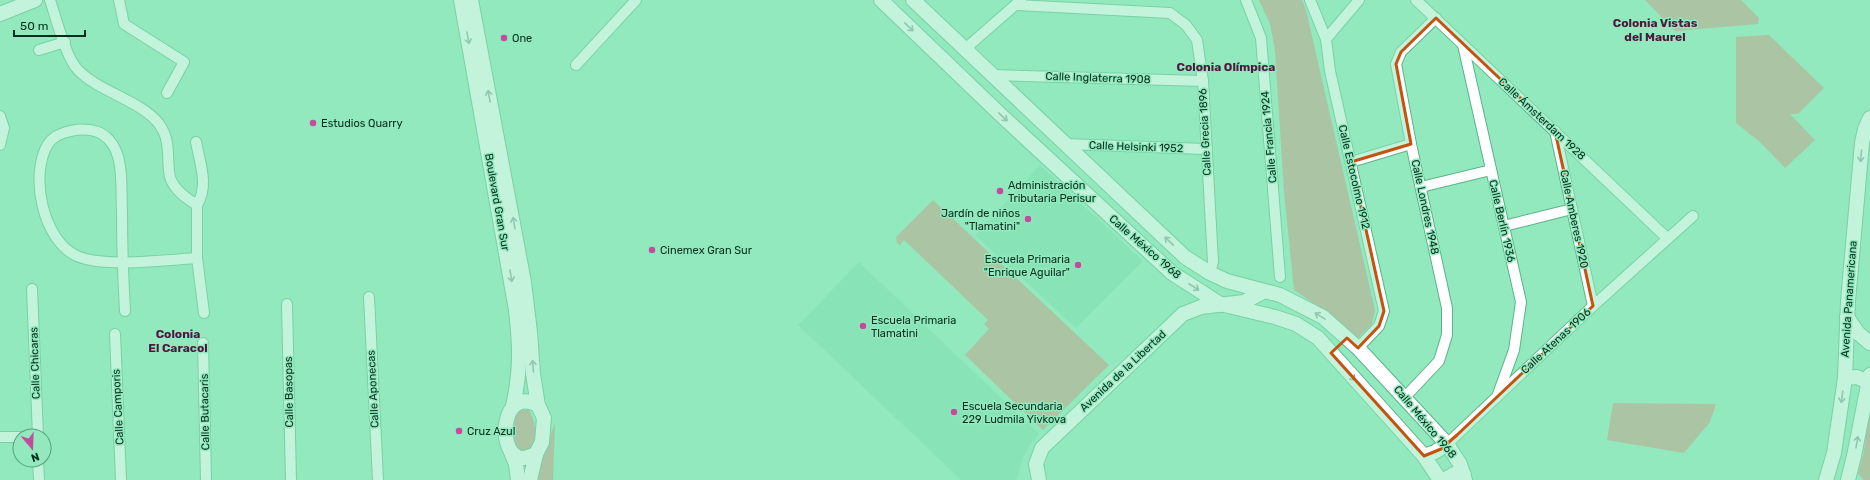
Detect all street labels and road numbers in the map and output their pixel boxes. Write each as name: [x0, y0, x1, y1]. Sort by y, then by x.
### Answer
street label: Calle Inglaterra 1908: [1045, 70, 1151, 86]
street label: Calle Ámsterdam 1928: [1496, 75, 1588, 163]
street label: Calle Grecia 1896: [1196, 88, 1214, 176]
street label: Calle Francia 1924: [1258, 90, 1280, 184]
street label: Calle Estocolmo 1912: [1336, 124, 1372, 230]
street label: Calle Helsinki 1952: [1089, 139, 1183, 155]
street label: Boulevard Gran Sur: [482, 152, 512, 253]
street label: Calle Londres 1948: [1409, 158, 1441, 256]
street label: Calle Amberes 1920: [1557, 169, 1591, 269]
street label: Calle Berlín 1936: [1486, 178, 1518, 264]
street label: Calle México 1968: [1106, 212, 1184, 282]
street label: Avenida Panamericana: [1838, 240, 1860, 358]
street label: Calle Atenas 1906: [1518, 305, 1594, 377]
street label: Calle Chicaras: [27, 326, 43, 399]
street label: Avenida de la Libertad: [1077, 328, 1169, 414]
street label: Calle Aponecas: [364, 349, 382, 428]
street label: Calle Basopas: [282, 356, 296, 428]
street label: Calle Camporis: [109, 368, 126, 445]
street label: Calle Butacaris: [198, 373, 212, 450]
street label: Calle México 1968: [1391, 383, 1459, 461]

